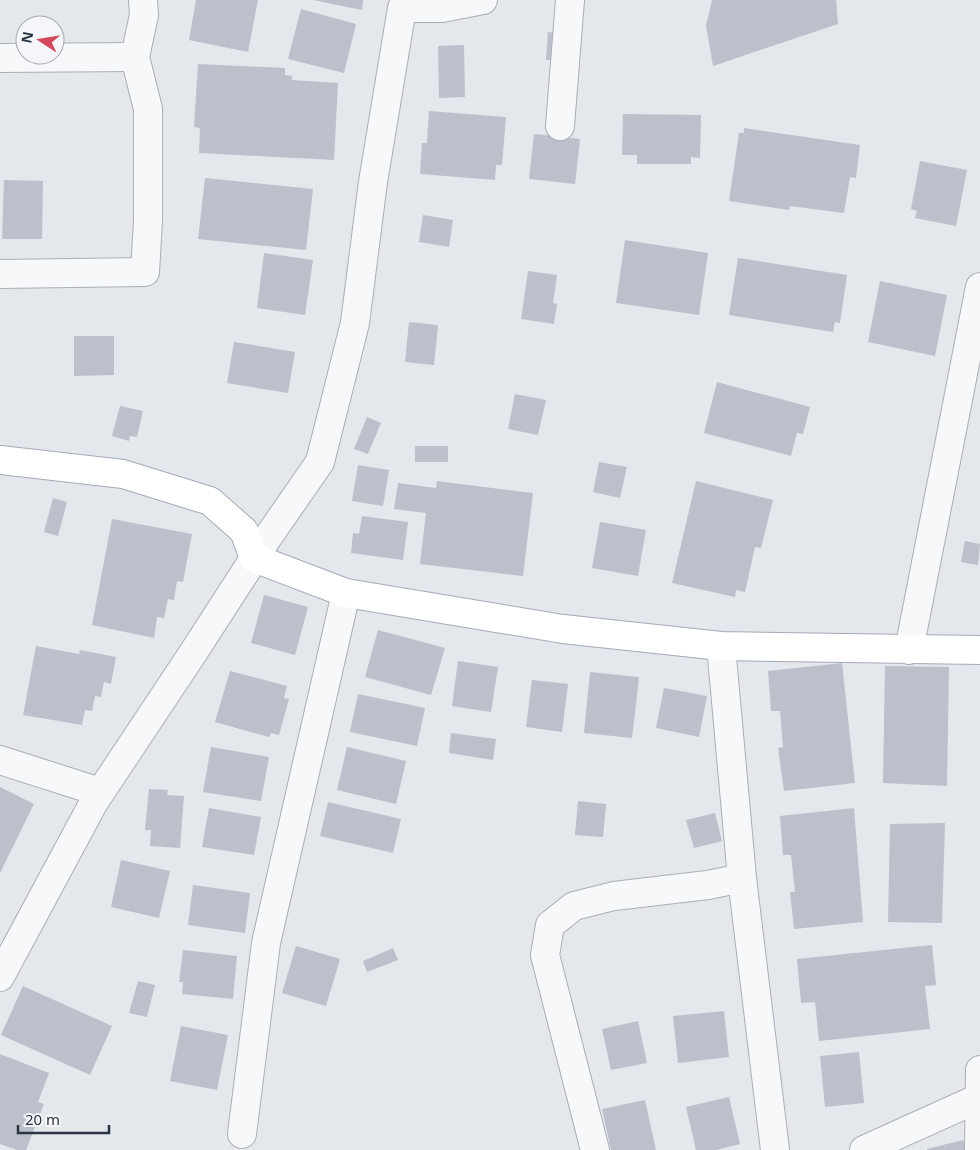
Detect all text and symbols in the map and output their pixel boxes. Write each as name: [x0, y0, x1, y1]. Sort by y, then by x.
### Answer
north arrow: [15, 15, 65, 65]
text: N: [16, 30, 37, 45]
scale bar: [18, 1102, 109, 1134]
text: 20 m: [25, 1109, 60, 1129]

